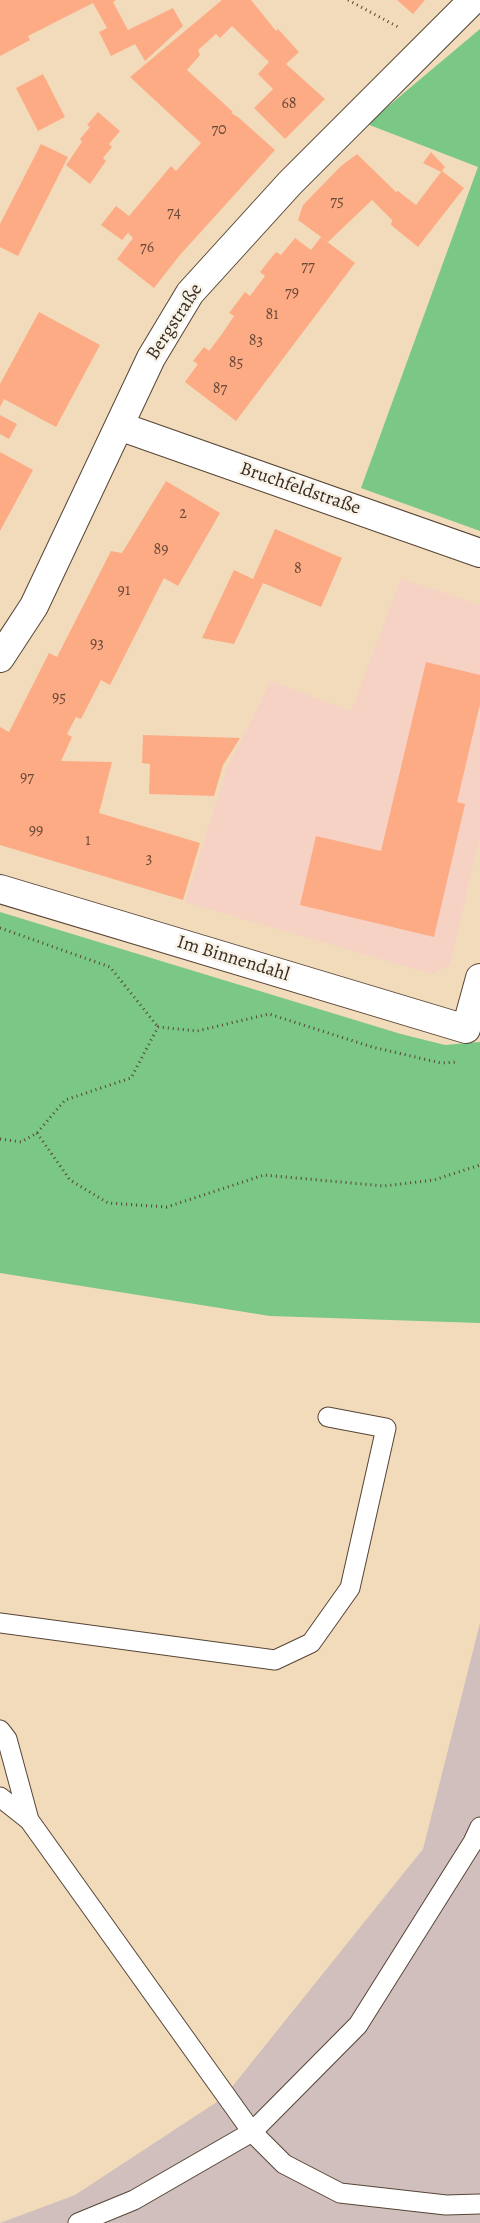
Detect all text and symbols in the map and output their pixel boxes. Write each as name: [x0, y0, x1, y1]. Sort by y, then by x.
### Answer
house number: 68: [281, 94, 297, 114]
house number: 70: [211, 120, 227, 140]
house number: 75: [330, 192, 344, 212]
house number: 74: [167, 203, 181, 223]
house number: 76: [140, 238, 154, 258]
house number: 77: [301, 257, 315, 277]
street label: Bergstraße: [142, 280, 208, 364]
house number: 79: [285, 283, 299, 303]
house number: 81: [265, 305, 279, 325]
house number: 83: [249, 331, 263, 351]
house number: 85: [229, 353, 243, 373]
house number: 87: [213, 379, 227, 399]
street label: Bruchfeldstraße: [237, 458, 363, 520]
house number: 2: [179, 504, 187, 524]
house number: 89: [153, 540, 169, 560]
house number: 8: [294, 559, 302, 579]
house number: 91: [118, 581, 130, 601]
house number: 93: [90, 634, 104, 654]
house number: 95: [52, 688, 66, 708]
house number: 97: [20, 768, 34, 788]
house number: 99: [29, 821, 43, 841]
house number: 1: [85, 831, 91, 851]
house number: 3: [146, 849, 152, 869]
street label: Im Binnendahl: [174, 931, 292, 987]

